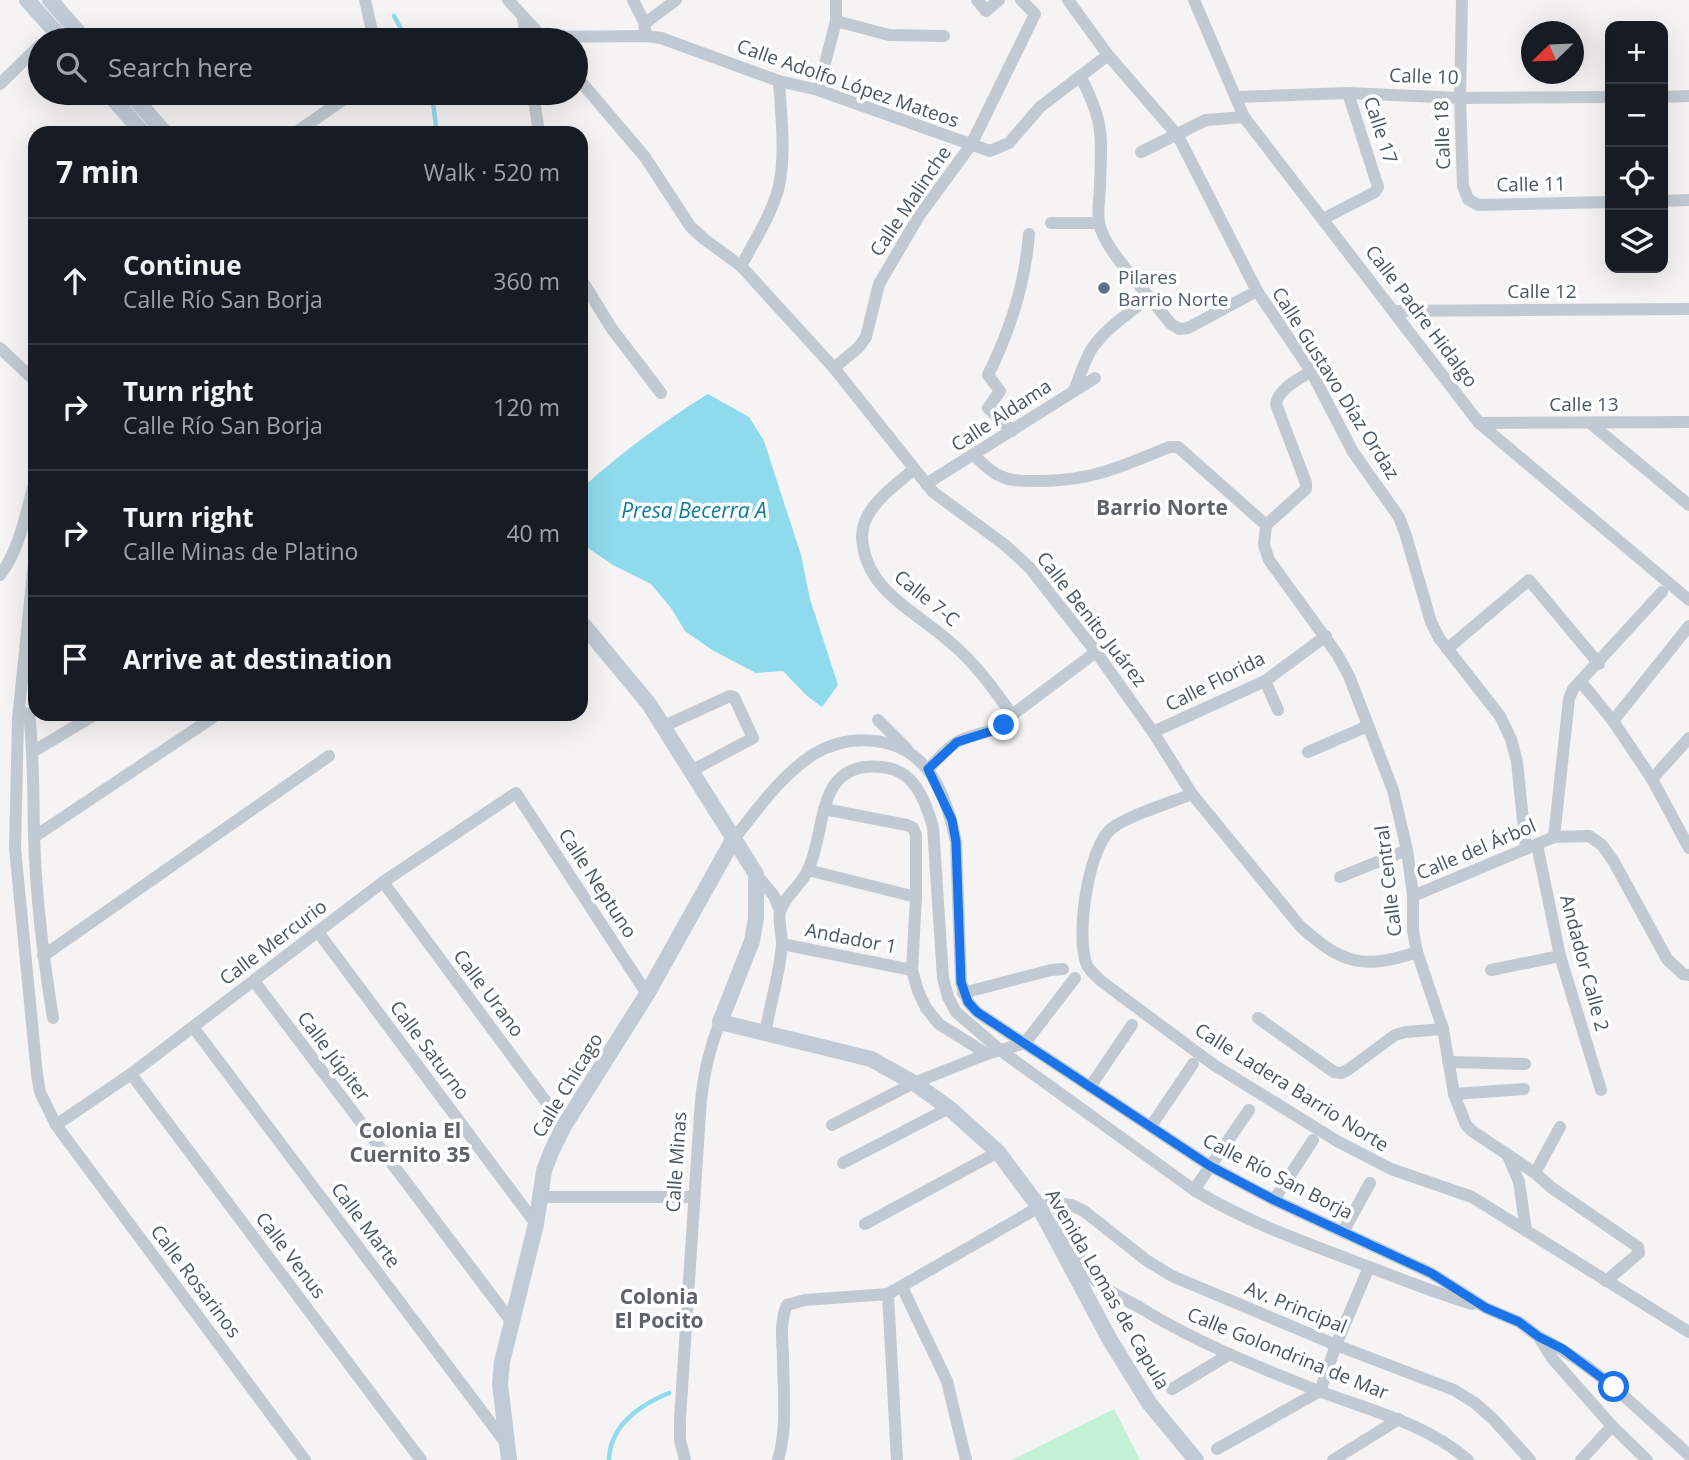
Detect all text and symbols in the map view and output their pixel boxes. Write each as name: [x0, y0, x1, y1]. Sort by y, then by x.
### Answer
north arrow: [1521, 21, 1584, 84]
map controls: [1605, 21, 1668, 273]
button: +: [1605, 21, 1668, 84]
search box: [28, 28, 588, 105]
street label: Calle Adolfo López Mateos: [733, 33, 963, 133]
icon: search: [52, 48, 90, 86]
text: Search here: [108, 49, 253, 85]
street label: Calle 10: [1389, 62, 1459, 90]
button: −: [1605, 84, 1668, 147]
street label: Calle 17: [1358, 93, 1404, 167]
street label: Calle 18: [1428, 100, 1456, 170]
street label: Calle Malinche: [863, 141, 957, 261]
button: locate: [1605, 147, 1668, 210]
text: 7 min: [56, 151, 139, 192]
text: Walk · 520 m: [423, 156, 560, 188]
street label: Calle 11: [1496, 170, 1566, 198]
button: layers: [1605, 210, 1668, 273]
street label: Calle Padre Hidalgo: [1360, 239, 1484, 393]
text: Continue: [123, 247, 242, 283]
icon: ahead: [56, 262, 94, 300]
place label: Pilares Barrio Norte: [1118, 264, 1228, 312]
text: 360 m: [493, 265, 560, 297]
street label: Calle 12: [1507, 278, 1577, 304]
marker: Pilares Barrio Norte: [1096, 280, 1112, 296]
street label: Calle Gustavo Díaz Ordaz: [1266, 282, 1406, 484]
text: Calle Río San Borja: [123, 283, 323, 315]
text: Turn right: [123, 373, 254, 409]
street label: Calle Aldama: [946, 373, 1056, 457]
icon: right: [56, 388, 94, 426]
text: 120 m: [493, 391, 560, 423]
street label: Calle 13: [1549, 391, 1619, 417]
text: Calle Río San Borja: [123, 409, 323, 441]
district label: Barrio Norte: [1096, 493, 1228, 521]
water label: Presa Becerra A: [621, 496, 767, 524]
text: Turn right: [123, 499, 254, 535]
icon: right: [56, 514, 94, 552]
text: 40 m: [506, 517, 560, 549]
text: Calle Minas de Platino: [123, 535, 358, 567]
street label: Calle Benito Juárez: [1031, 546, 1153, 692]
street label: Calle 7-C: [889, 564, 965, 632]
icon: arrive: [56, 640, 94, 678]
text: Arrive at destination: [123, 641, 392, 677]
street label: Calle Florida: [1161, 645, 1269, 717]
route end: [988, 709, 1019, 740]
street label: Calle del Árbol: [1412, 812, 1540, 886]
street label: Calle Neptuno: [553, 823, 643, 943]
street label: Calle Central: [1368, 824, 1408, 938]
street label: Andador Calle 2: [1554, 892, 1616, 1034]
street label: Calle Mercurio: [214, 893, 332, 991]
street label: Andador 1: [803, 916, 899, 960]
street label: Calle Urano: [448, 944, 530, 1042]
street label: Calle Saturno: [384, 995, 476, 1105]
street label: Calle Júpiter: [292, 1006, 376, 1106]
street label: Calle Ladera Barrio Norte: [1190, 1017, 1394, 1157]
street label: Calle Chicago: [526, 1028, 608, 1142]
street label: Calle Minas: [660, 1111, 692, 1213]
district label: Colonia El Cuernito 35: [350, 1116, 470, 1168]
street label: Calle Río San Borja: [1199, 1127, 1357, 1225]
street label: Calle Marte: [325, 1177, 407, 1273]
street label: Avenida Lomas de Capula: [1040, 1184, 1176, 1394]
street label: Calle Venus: [250, 1206, 332, 1304]
street label: Calle Rosarinos: [145, 1219, 247, 1343]
street label: Av. Principal: [1241, 1275, 1351, 1339]
district label: Colonia El Pocito: [614, 1282, 704, 1334]
street label: Calle Golondrina de Mar: [1184, 1301, 1393, 1405]
route start: [1598, 1371, 1629, 1402]

